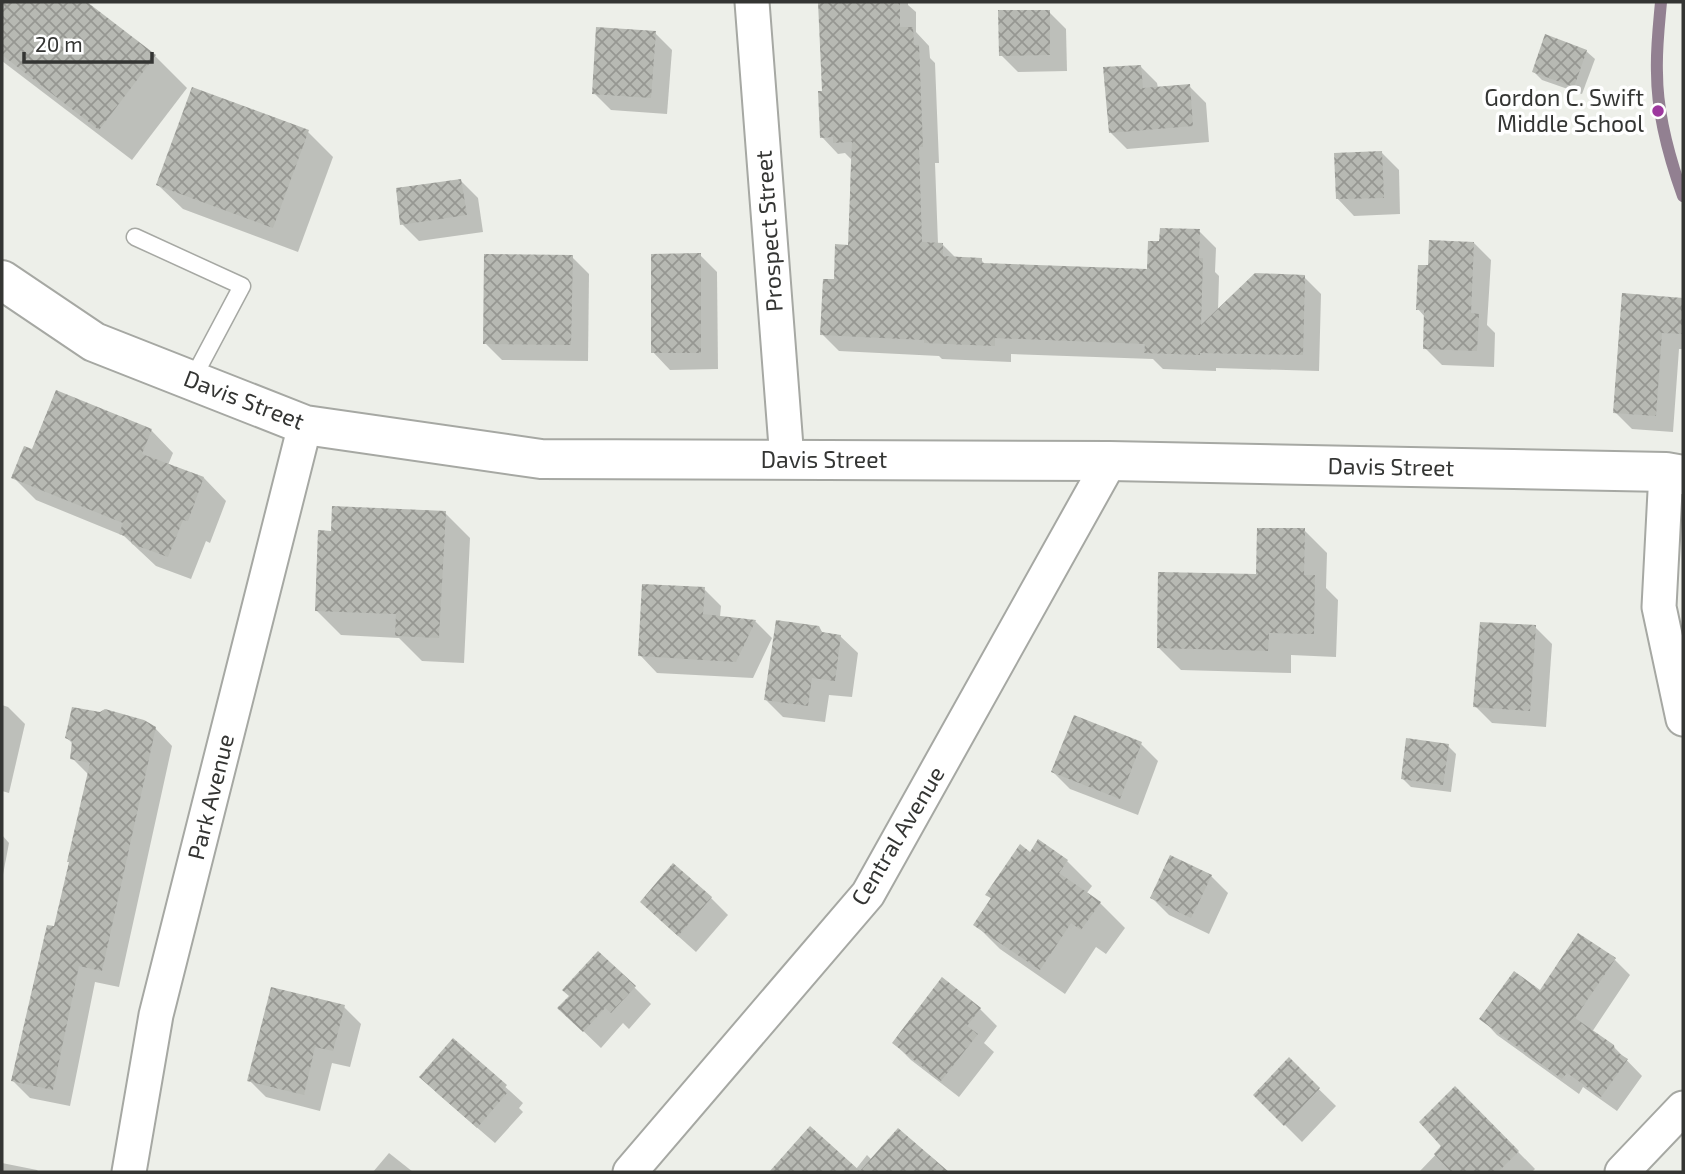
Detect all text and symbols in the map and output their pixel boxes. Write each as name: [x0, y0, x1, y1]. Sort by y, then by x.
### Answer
scale bar: [24, 21, 152, 65]
text: 20 m: [35, 31, 83, 56]
place label: Gordon C. Swift Middle School: [1484, 83, 1644, 137]
marker: Gordon C. Swift Middle School: [1650, 103, 1666, 119]
street label: Prospect Street: [748, 149, 788, 313]
street label: Davis Street: [180, 363, 309, 435]
street label: Davis Street: [761, 445, 887, 473]
street label: Davis Street: [1328, 451, 1455, 481]
street label: Park Avenue: [181, 731, 239, 862]
street label: Central Avenue: [845, 761, 950, 910]

